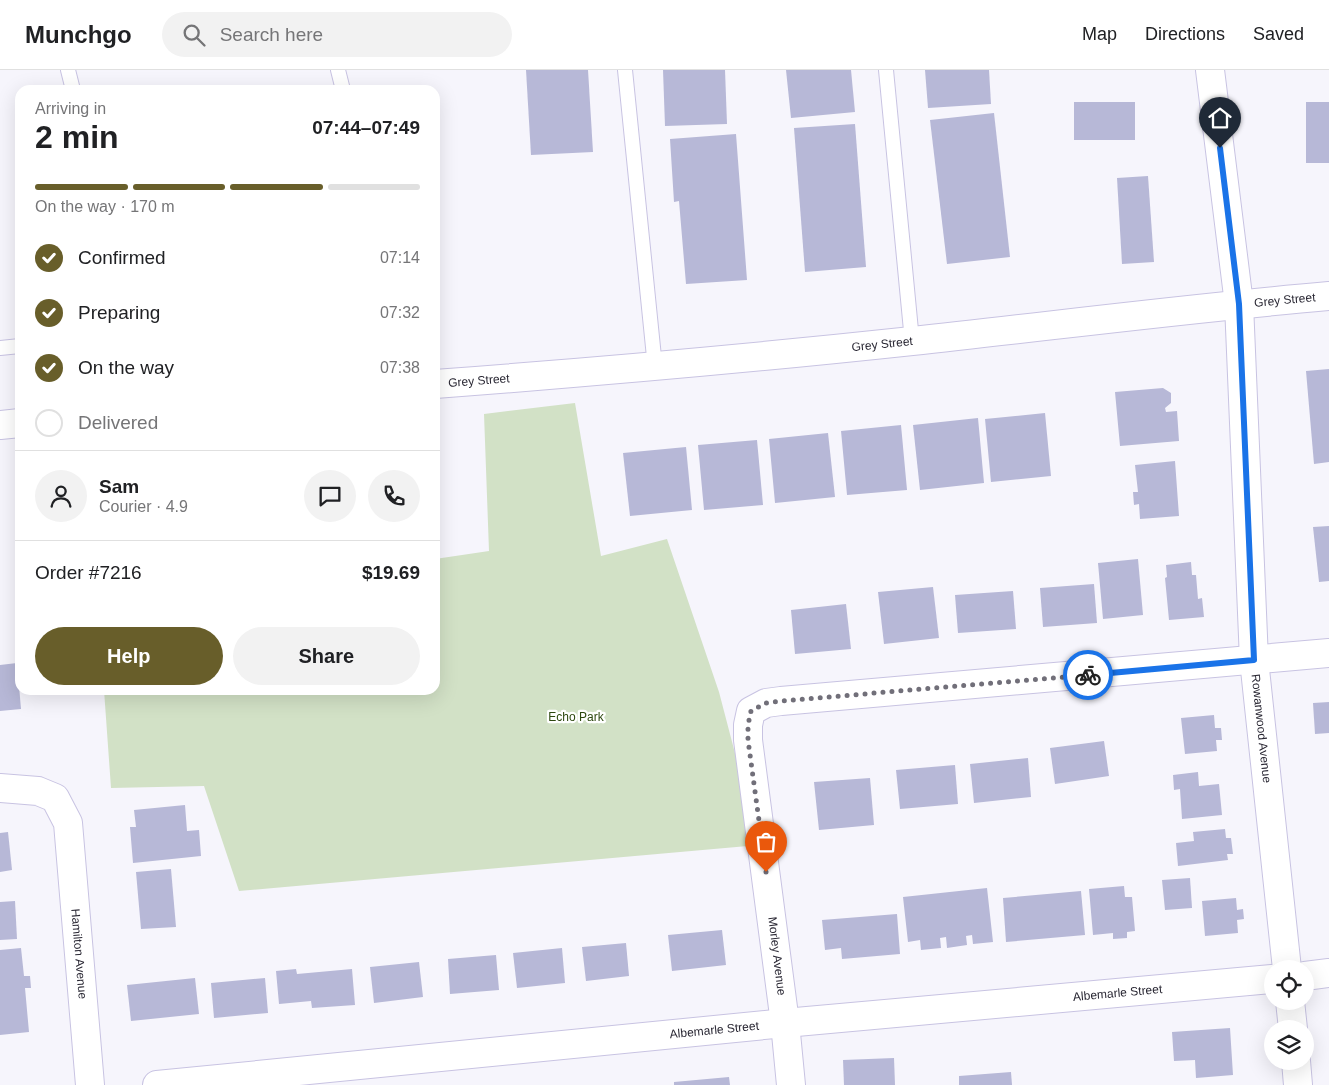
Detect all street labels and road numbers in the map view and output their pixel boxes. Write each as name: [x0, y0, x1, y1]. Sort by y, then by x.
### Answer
street label: Grey Street: [1254, 290, 1317, 310]
street label: Grey Street: [851, 334, 914, 354]
street label: Grey Street: [448, 371, 511, 390]
street label: Rowanwood Avenue: [1249, 673, 1274, 784]
street label: Hamilton Avenue: [68, 908, 90, 1000]
street label: Morley Avenue: [765, 916, 789, 996]
street label: Albemarle Street: [1072, 982, 1163, 1004]
street label: Albemarle Street: [669, 1019, 760, 1041]

